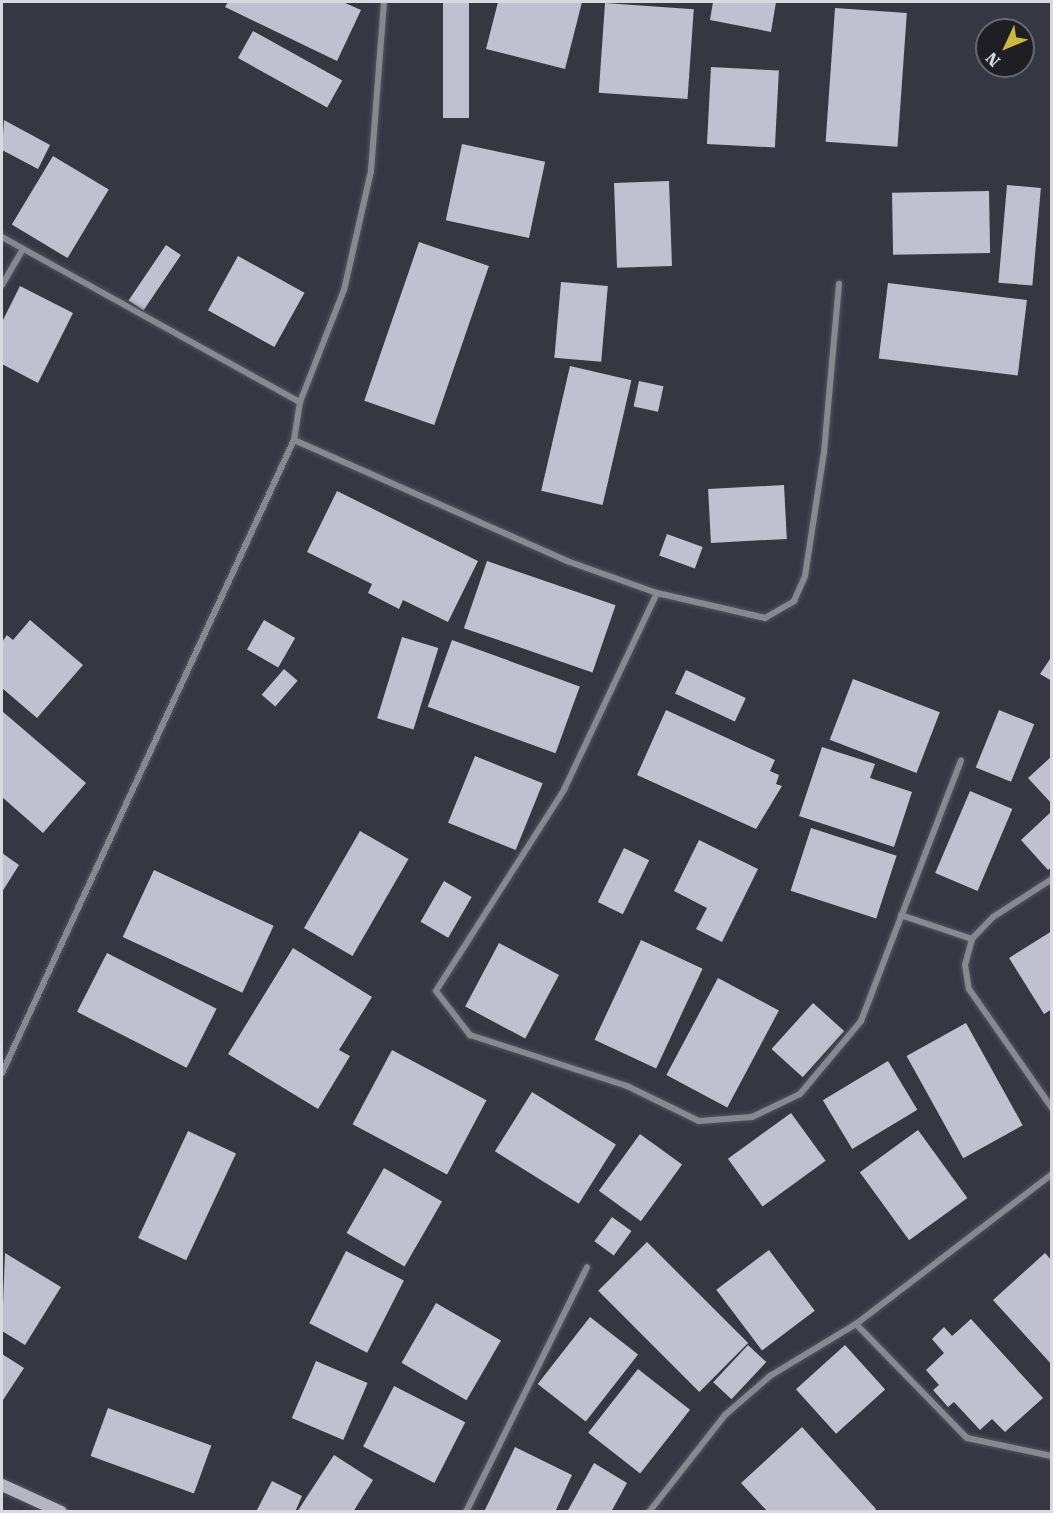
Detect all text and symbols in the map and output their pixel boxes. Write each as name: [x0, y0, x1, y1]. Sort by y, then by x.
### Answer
north arrow: [975, 18, 1035, 78]
text: N: [982, 48, 1004, 71]

